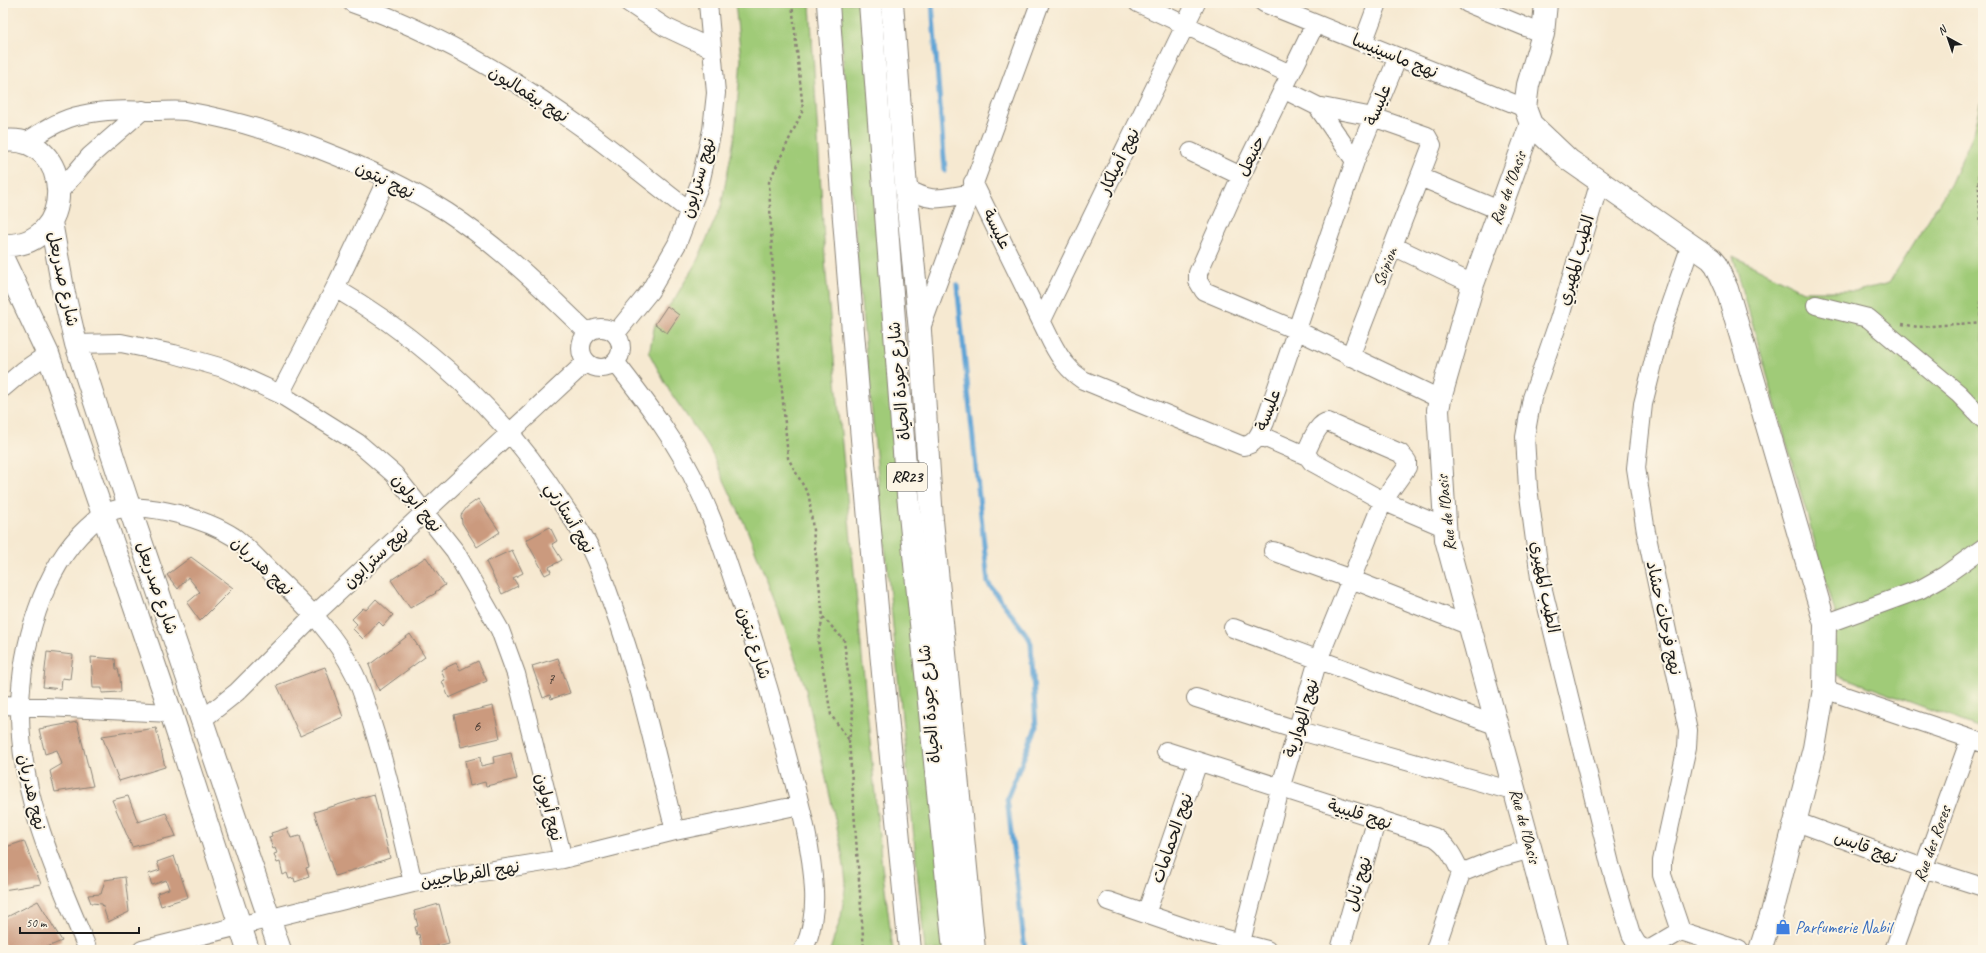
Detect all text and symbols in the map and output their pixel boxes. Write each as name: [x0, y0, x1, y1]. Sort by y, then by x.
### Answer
north arrow: [1928, 18, 1968, 58]
text: N: [1934, 21, 1950, 38]
street label: نهج ماسينيسا: [1348, 29, 1441, 84]
street label: نهج بيقماليون: [484, 61, 573, 128]
street label: عليسة: [1360, 81, 1396, 129]
street label: نهج أميلكار: [1093, 124, 1145, 200]
street label: حنبعل: [1232, 132, 1270, 180]
street label: نهج سترابون: [677, 135, 720, 221]
street label: Rue de l'Oasis: [1485, 147, 1531, 227]
street label: نهج نبتون: [352, 157, 418, 204]
street label: عليسة: [978, 205, 1016, 253]
street label: الطيب المهيري: [1553, 212, 1601, 308]
street label: شارع صدربعل: [42, 229, 83, 329]
street label: Scipion: [1368, 243, 1403, 290]
street label: شارع جودة الحياة: [883, 320, 916, 441]
street label: عليسة: [1251, 386, 1285, 434]
road number: RR23: [887, 463, 927, 491]
street label: نهج أبولون: [386, 469, 447, 537]
street label: Rue de l'Oasis: [1431, 473, 1460, 552]
street label: نهج أستارتي: [537, 479, 599, 559]
street label: نهج سترابون: [339, 521, 414, 594]
street label: نهج هدريان: [226, 532, 298, 601]
street label: شارع صدربعل: [130, 539, 183, 637]
street label: الطيب المهيري: [1524, 539, 1564, 635]
street label: نهج فرحات حشاد: [1641, 559, 1686, 677]
street label: شارع نبتون: [732, 604, 776, 682]
street label: شارع جودة الحياة: [913, 643, 946, 764]
house number: 7: [548, 670, 556, 689]
street label: نهج الهوارية: [1279, 676, 1324, 760]
house number: 6: [474, 717, 482, 736]
street label: نهج هدريان: [12, 752, 51, 832]
street label: نهج أبولون: [529, 771, 568, 843]
street label: Rue de l'Oasis: [1505, 786, 1545, 867]
street label: نهج الحمامات: [1147, 790, 1198, 886]
street label: نهج قليبية: [1325, 794, 1395, 835]
street label: Rue des Roses: [1909, 801, 1956, 885]
street label: نهج قابس: [1831, 826, 1900, 869]
street label: نهج نابل: [1340, 854, 1377, 914]
street label: نهج القرطاجيين: [419, 856, 521, 893]
scale bar: [20, 909, 139, 935]
text: 50 m: [26, 915, 48, 931]
place label: Parfumerie Nabil: [1795, 917, 1895, 938]
shop icon: Parfumerie Nabil: [1774, 918, 1792, 936]

